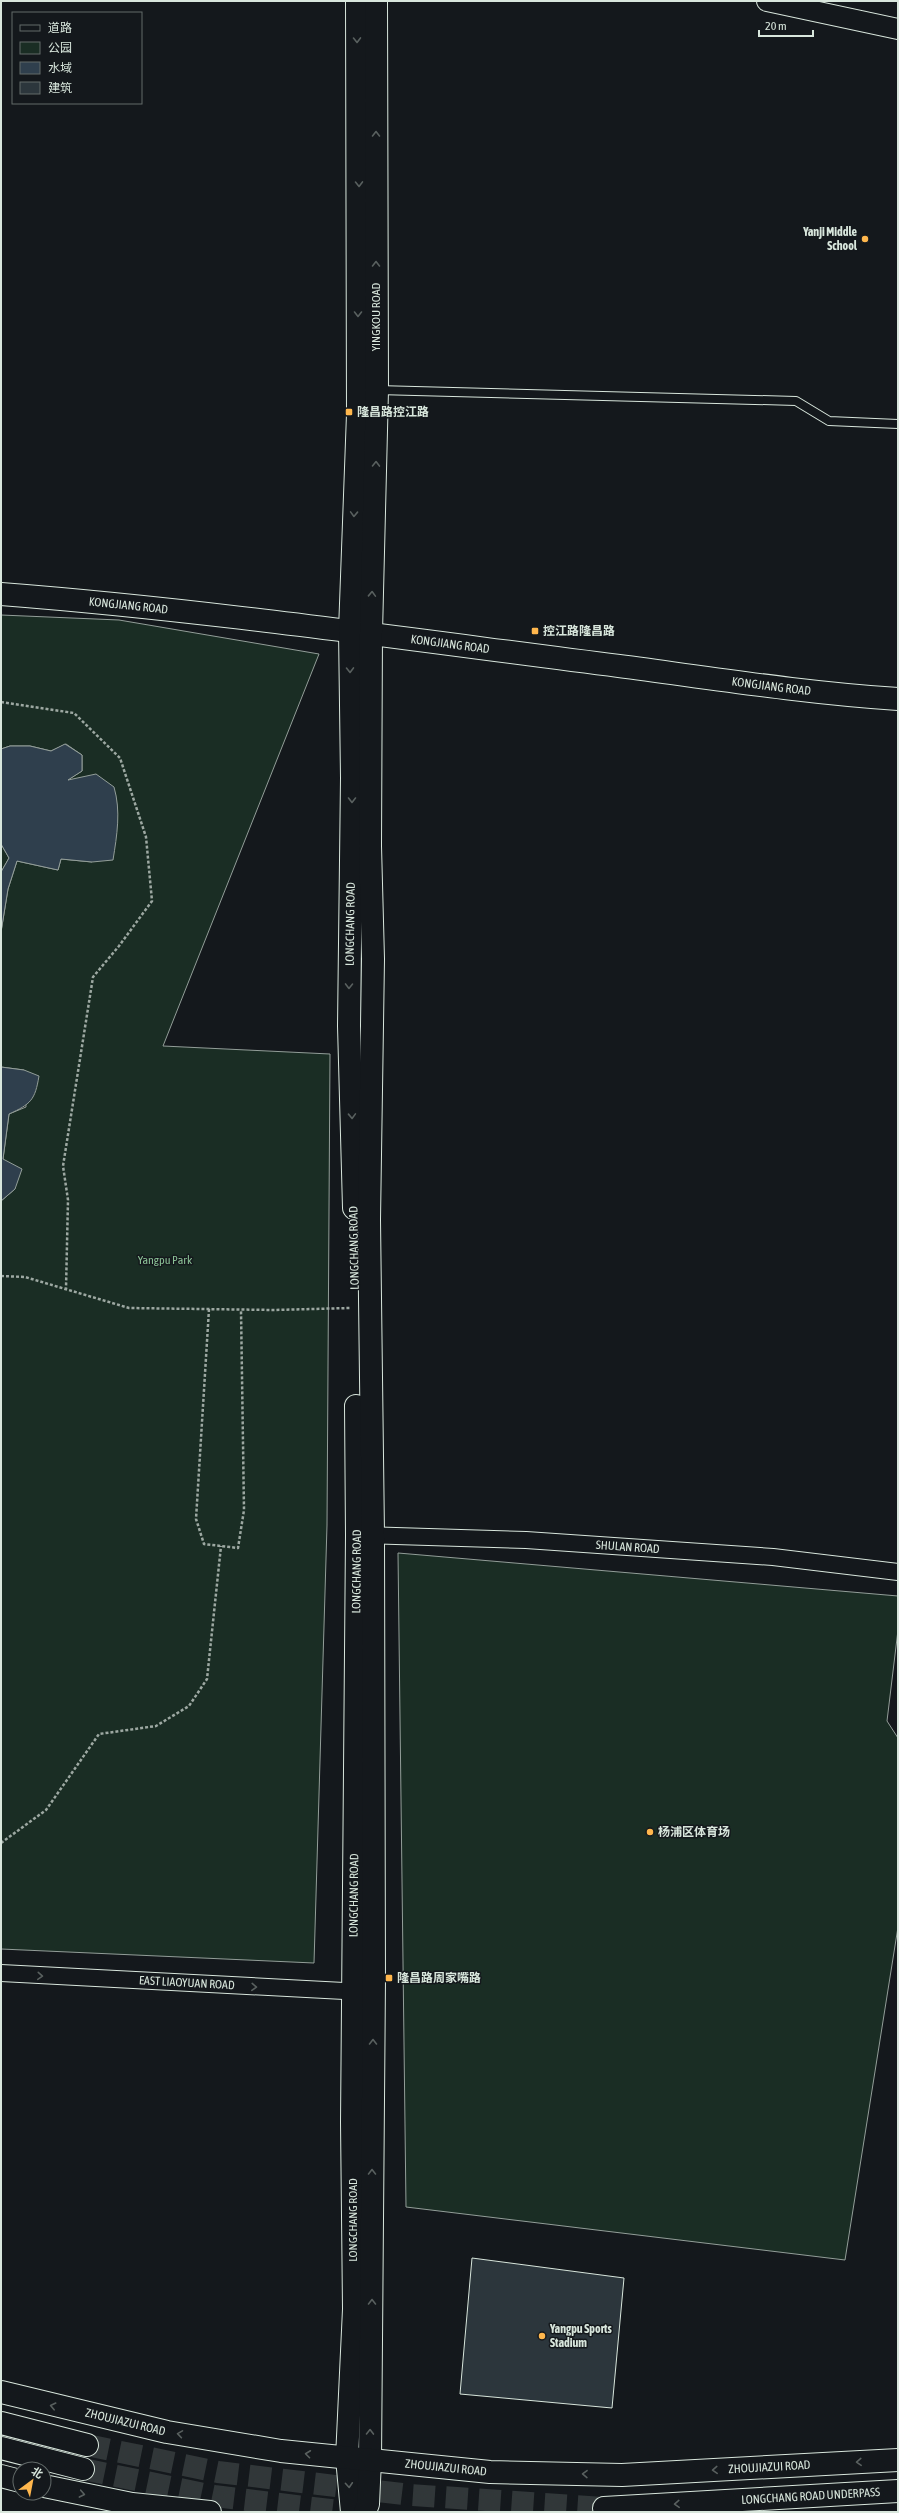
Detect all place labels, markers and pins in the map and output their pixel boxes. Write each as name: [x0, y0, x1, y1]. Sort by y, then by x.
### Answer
place label: Yanji Middle School: [802, 225, 858, 253]
marker: Yanji Middle School: [860, 234, 870, 244]
place label: 隆昌路控江路: [357, 405, 429, 419]
marker: 隆昌路控江路: [344, 407, 354, 417]
place label: 控江路隆昌路: [543, 624, 615, 638]
marker: 控江路隆昌路: [530, 626, 540, 636]
place label: 杨浦区体育场: [658, 1825, 730, 1839]
marker: 杨浦区体育场: [645, 1827, 655, 1837]
place label: 隆昌路周家嘴路: [397, 1971, 481, 1985]
marker: 隆昌路周家嘴路: [384, 1973, 394, 1983]
place label: Yangpu Sports Stadium: [549, 2322, 613, 2350]
marker: Yangpu Sports Stadium: [537, 2331, 547, 2341]

